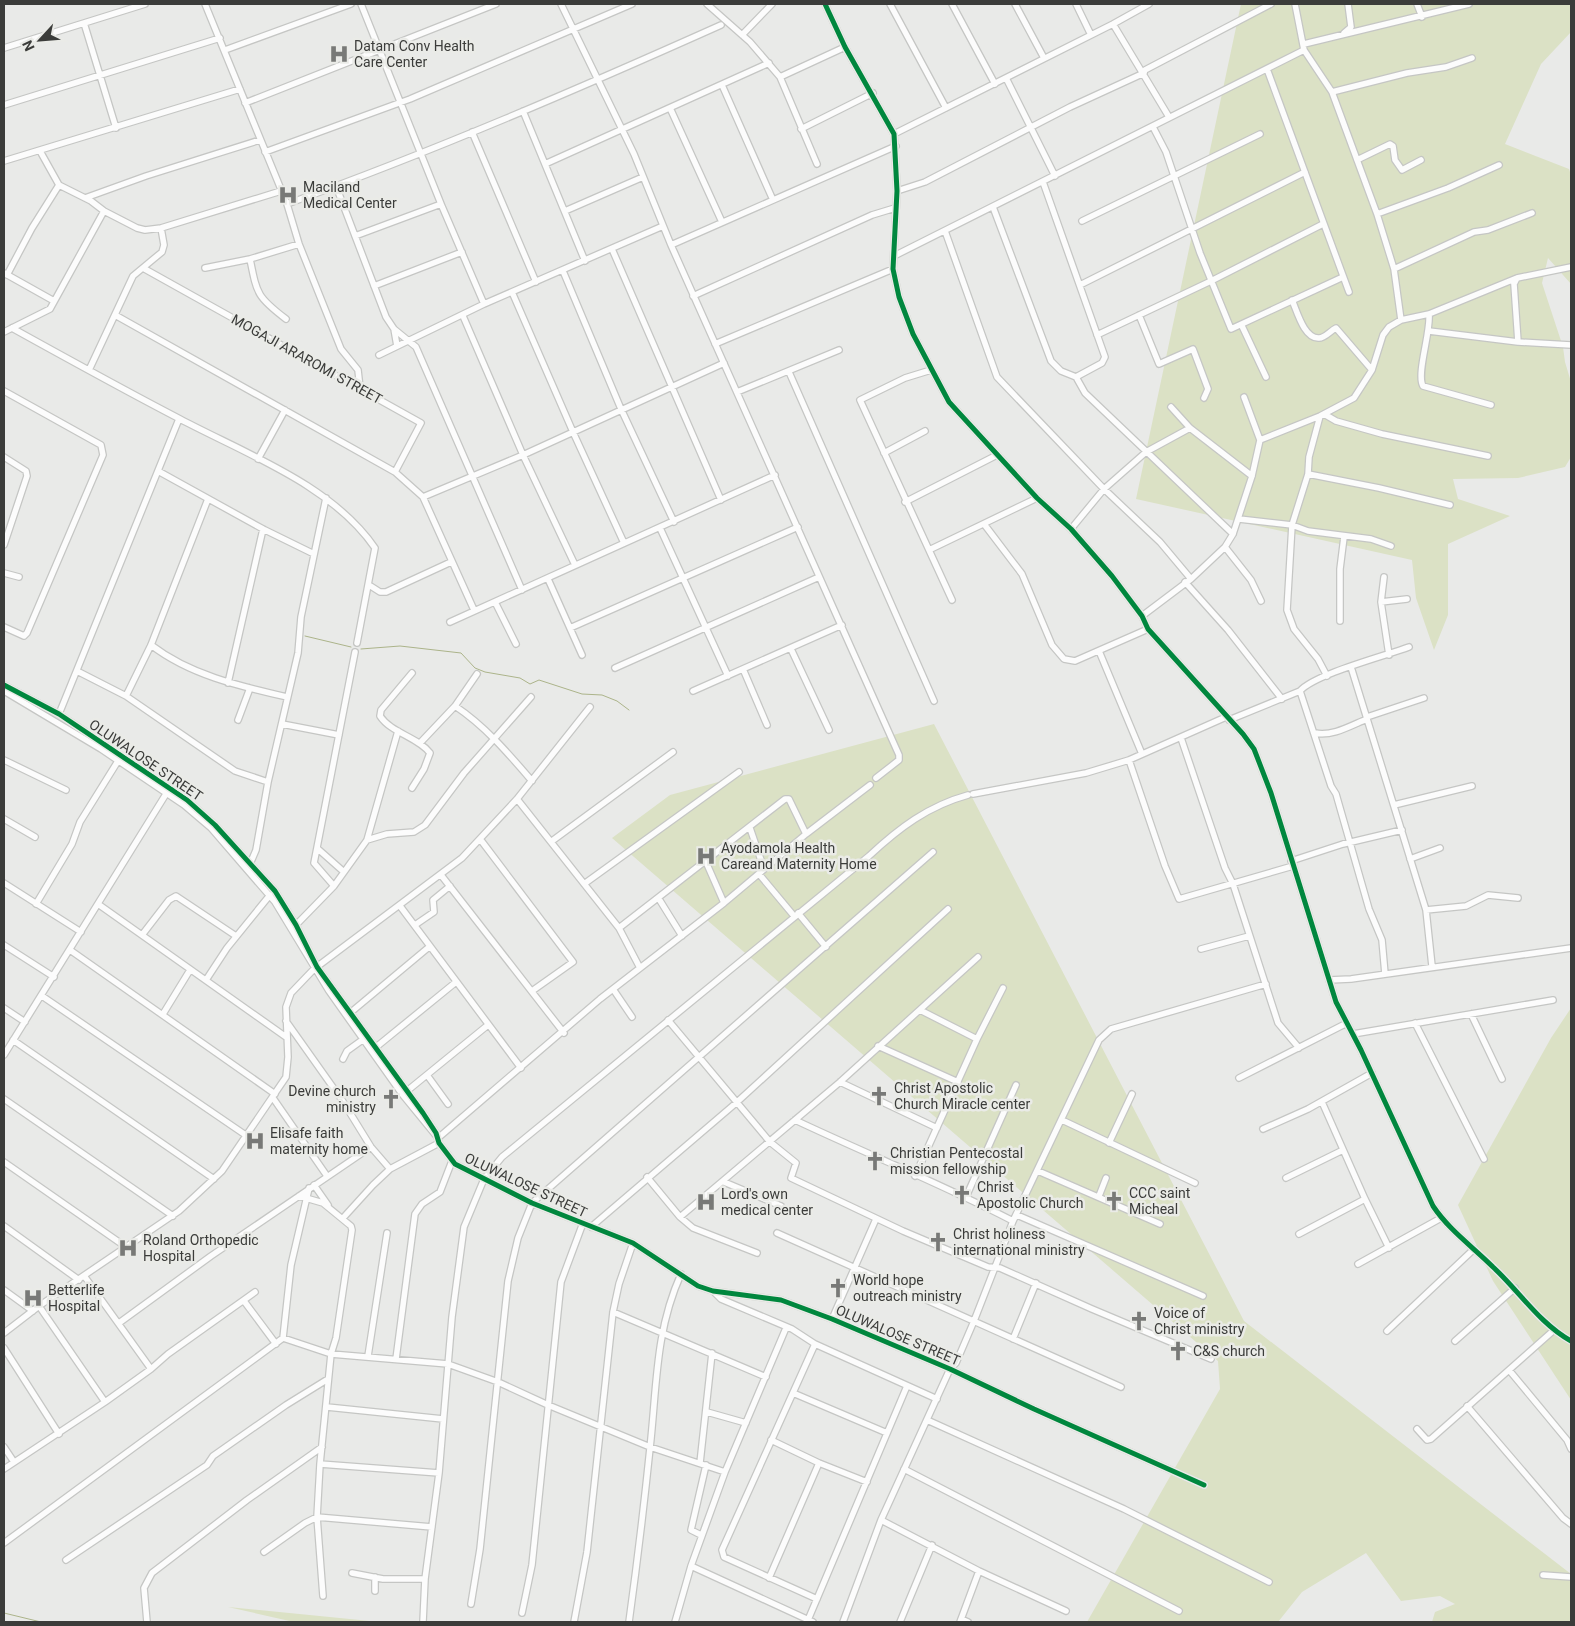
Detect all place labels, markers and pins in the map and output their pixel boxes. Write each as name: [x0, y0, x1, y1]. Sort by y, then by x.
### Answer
place label: Datam Conv Health Care Center: [354, 38, 475, 70]
hospital icon: Datam Conv Health Care Center: [328, 43, 350, 65]
place label: Maciland Medical Center: [303, 179, 397, 211]
hospital icon: Maciland Medical Center: [277, 184, 299, 206]
place label: Ayodamola Health Careand Maternity Home: [721, 840, 877, 872]
hospital icon: Ayodamola Health Careand Maternity Home: [695, 845, 717, 867]
place label: Christ Apostolic Church Miracle center: [894, 1080, 1030, 1112]
place label: Devine church ministry: [288, 1083, 376, 1115]
church icon: Christ Apostolic Church Miracle center: [868, 1085, 890, 1107]
church icon: Devine church ministry: [380, 1088, 402, 1110]
place label: Elisafe faith maternity home: [270, 1125, 368, 1157]
hospital icon: Elisafe faith maternity home: [244, 1130, 266, 1152]
place label: Christian Pentecostal mission fellowship: [890, 1145, 1023, 1177]
church icon: Christian Pentecostal mission fellowship: [864, 1150, 886, 1172]
place label: Christ Apostolic Church: [977, 1179, 1083, 1211]
church icon: Christ Apostolic Church: [951, 1184, 973, 1206]
place label: CCC saint Micheal: [1129, 1185, 1191, 1217]
place label: Lord's own medical center: [721, 1186, 813, 1218]
church icon: CCC saint Micheal: [1103, 1190, 1125, 1212]
hospital icon: Lord's own medical center: [695, 1191, 717, 1213]
place label: Christ holiness international ministry: [953, 1226, 1085, 1258]
church icon: Christ holiness international ministry: [927, 1231, 949, 1253]
place label: Roland Orthopedic Hospital: [143, 1232, 259, 1264]
hospital icon: Roland Orthopedic Hospital: [117, 1237, 139, 1259]
place label: World hope outreach ministry: [853, 1272, 962, 1304]
church icon: World hope outreach ministry: [827, 1277, 849, 1299]
place label: Betterlife Hospital: [48, 1282, 104, 1314]
hospital icon: Betterlife Hospital: [22, 1287, 44, 1309]
place label: Voice of Christ ministry: [1154, 1305, 1245, 1337]
church icon: Voice of Christ ministry: [1128, 1310, 1150, 1332]
church icon: C&S church: [1167, 1340, 1189, 1362]
place label: C&S church: [1193, 1343, 1265, 1359]

